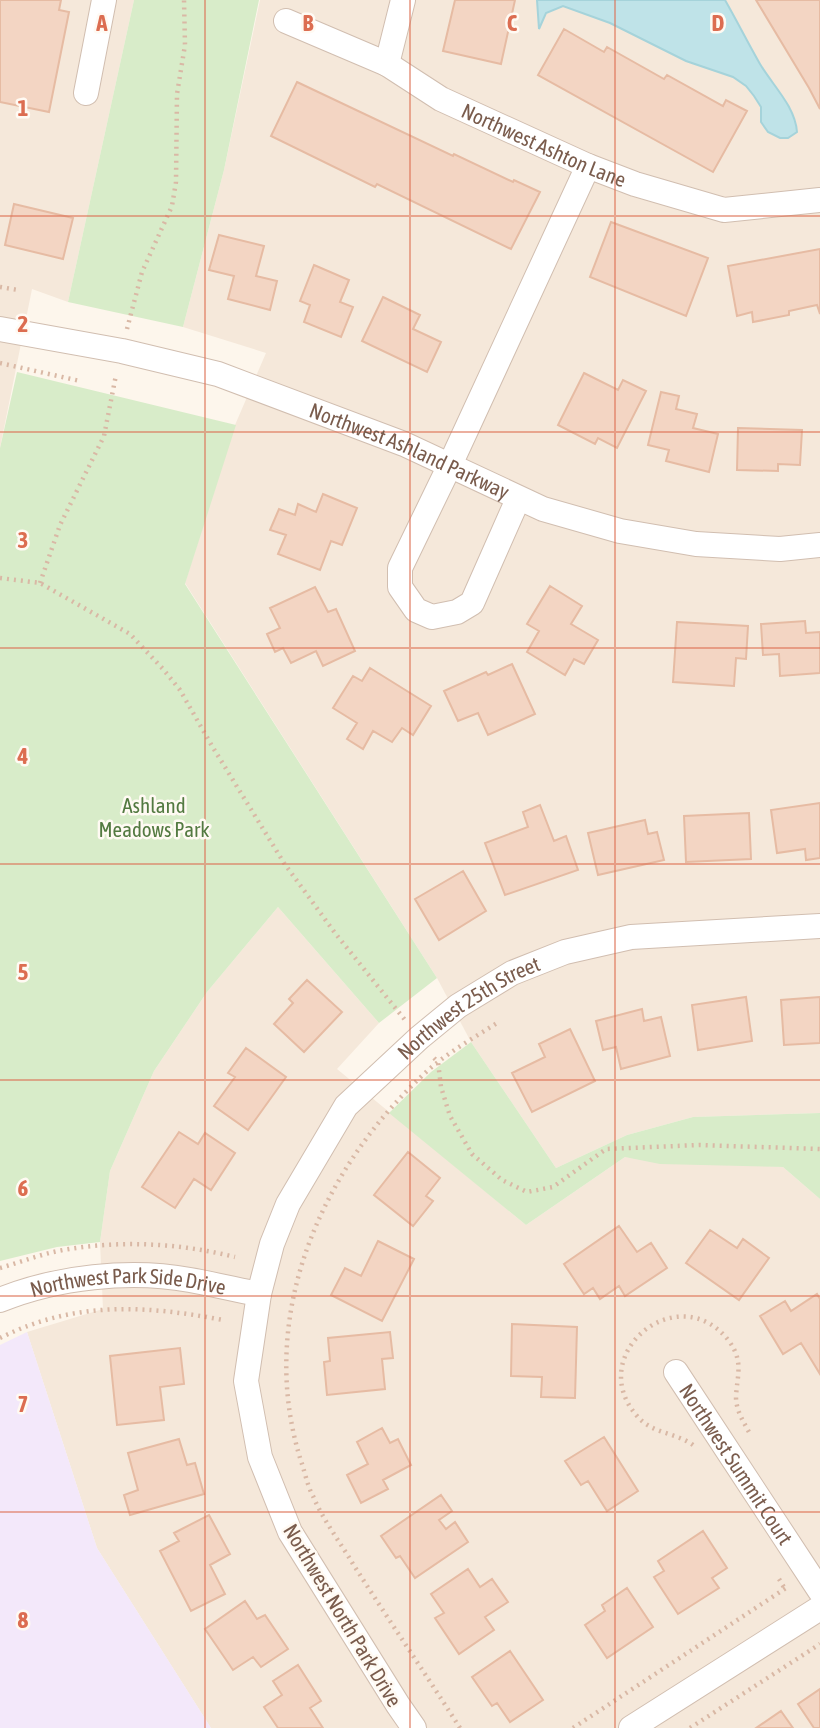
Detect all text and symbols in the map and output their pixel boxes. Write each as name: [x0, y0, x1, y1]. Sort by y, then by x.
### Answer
text: A: [95, 10, 108, 36]
text: B: [303, 10, 314, 36]
text: C: [507, 10, 518, 36]
text: D: [712, 10, 725, 36]
text: 1: [18, 95, 29, 121]
street label: Northwest Ashton Lane: [458, 98, 630, 191]
text: 2: [18, 311, 28, 337]
street label: Northwest Ashland Parkway: [306, 398, 514, 504]
text: 3: [18, 527, 28, 553]
text: 4: [17, 743, 29, 769]
park label: Ashland Meadows Park: [99, 793, 209, 841]
street label: Northwest 25th Street: [392, 951, 543, 1064]
text: 5: [18, 959, 29, 985]
text: 6: [18, 1175, 29, 1201]
street label: Northwest Park Side Drive: [27, 1263, 228, 1301]
street label: Northwest Summit Court: [675, 1379, 798, 1549]
text: 7: [18, 1391, 28, 1417]
street label: Northwest North Park Drive: [279, 1519, 407, 1711]
text: 8: [18, 1607, 29, 1633]

